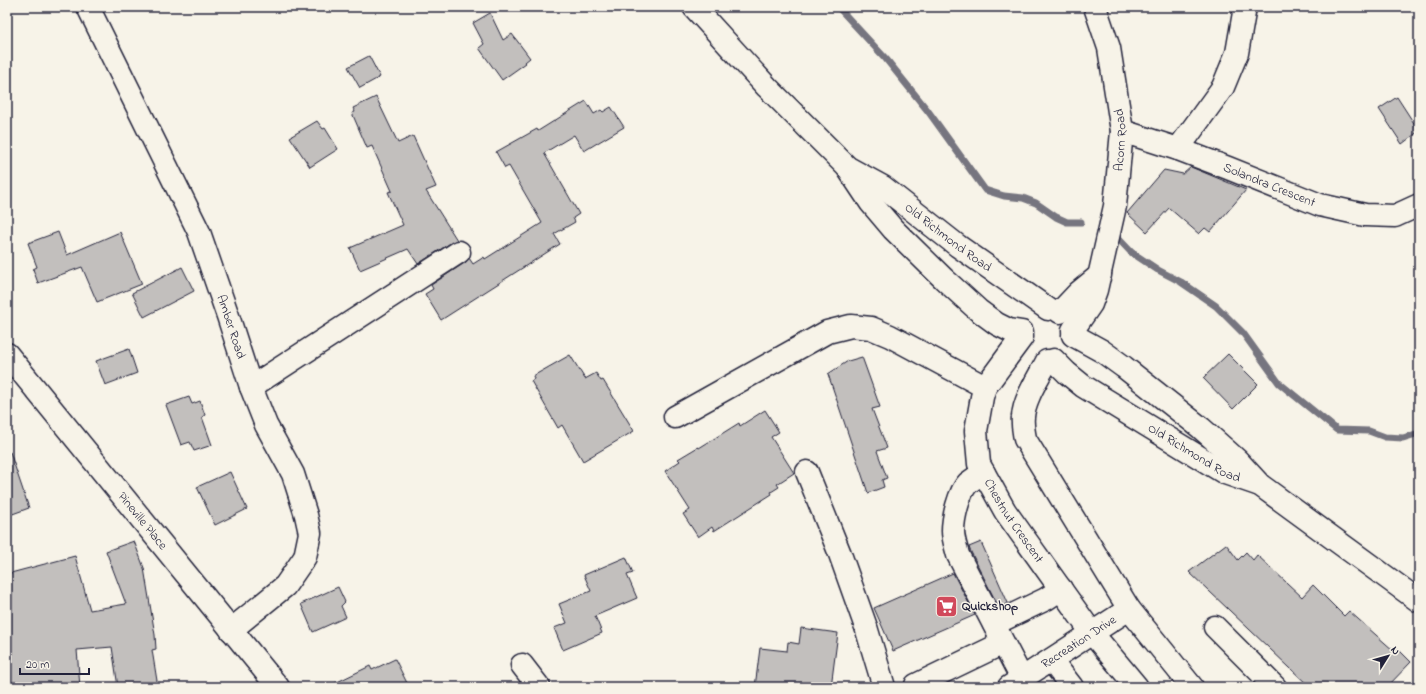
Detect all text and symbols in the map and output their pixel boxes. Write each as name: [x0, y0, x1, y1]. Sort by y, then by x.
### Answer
street label: Acorn Road: [1109, 107, 1132, 172]
street label: Solandra Crescent: [1221, 158, 1319, 212]
street label: Old Richmond Road: [901, 198, 996, 277]
street label: Amber Road: [212, 292, 251, 362]
street label: Old Richmond Road: [1144, 418, 1244, 487]
street label: Chestnut Crescent: [979, 475, 1049, 567]
street label: Pineville Place: [113, 488, 172, 554]
supermarket icon: Quickshop: [933, 593, 959, 619]
place label: Quickshop: [962, 597, 1018, 616]
street label: Recreation Drive: [1037, 610, 1120, 673]
north arrow: [1368, 636, 1408, 676]
text: N: [1387, 643, 1404, 658]
scale bar: [20, 650, 89, 676]
text: 20 m: [26, 656, 49, 674]

